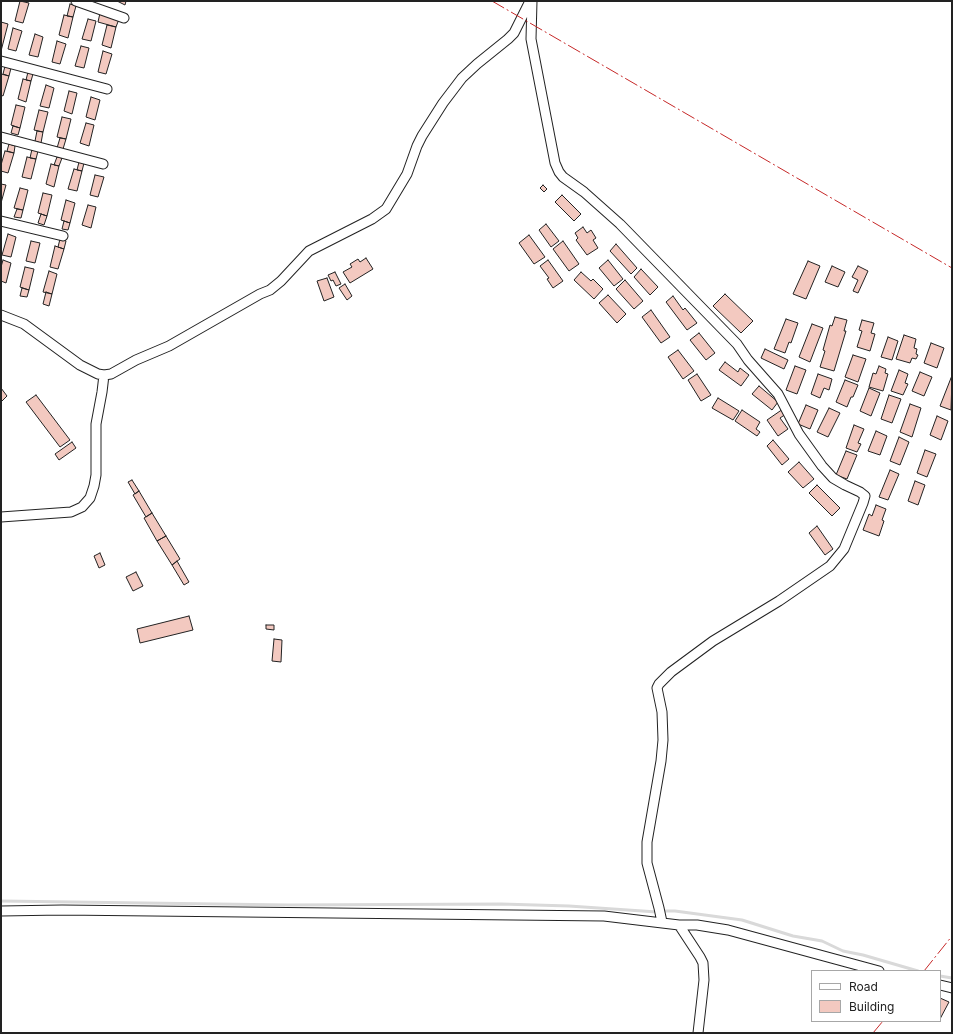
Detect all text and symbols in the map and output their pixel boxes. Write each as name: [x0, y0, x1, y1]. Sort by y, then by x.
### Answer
legend: [811, 970, 941, 1022]
text: Road: [849, 979, 878, 994]
text: Building: [849, 999, 894, 1014]

